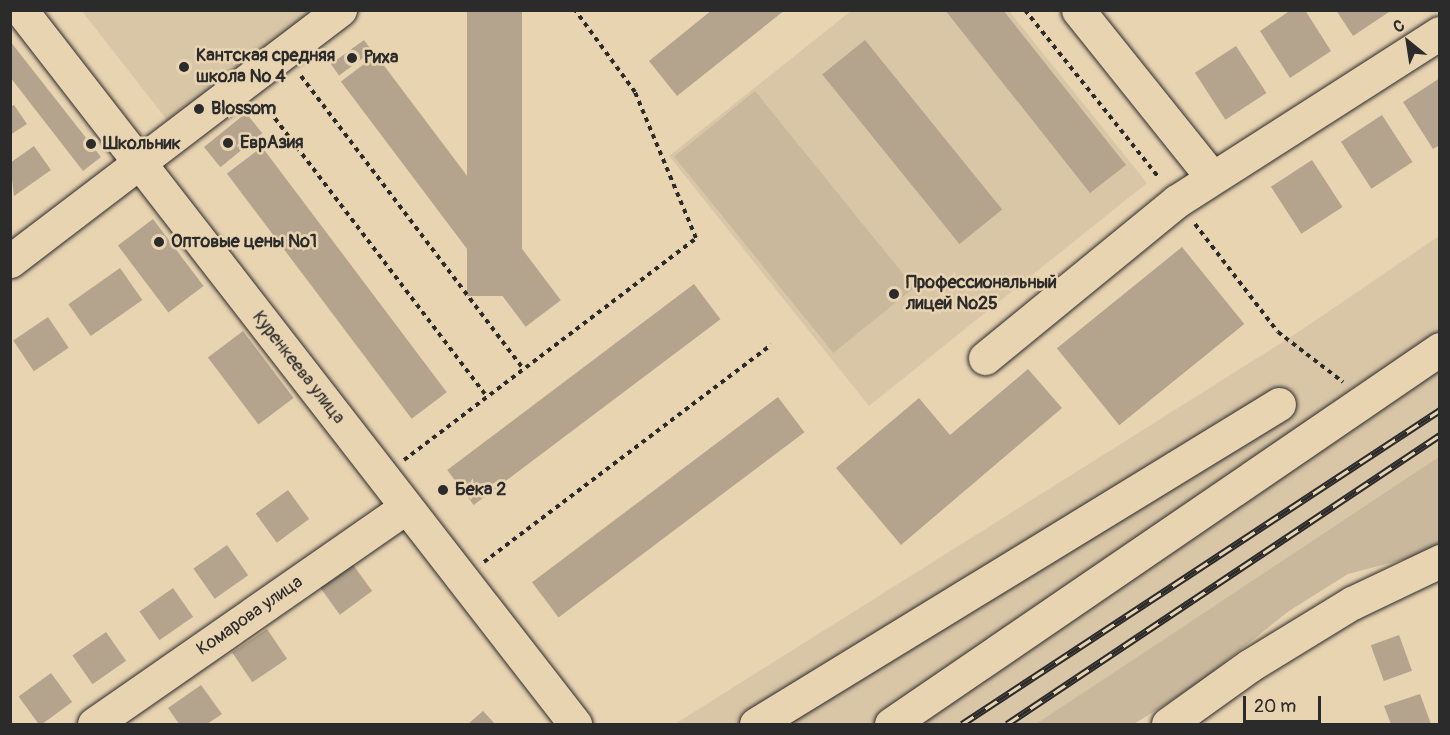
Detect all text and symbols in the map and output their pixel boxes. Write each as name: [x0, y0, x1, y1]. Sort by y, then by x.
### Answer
north arrow: [1378, 12, 1438, 72]
text: С: [1390, 15, 1408, 38]
place label: Кантская средняя школа № 4: [196, 46, 335, 88]
place label: Риха: [364, 47, 398, 69]
marker: Риха: [345, 51, 359, 65]
marker: Кантская средняя школа № 4: [177, 60, 191, 74]
place label: Blossom: [211, 98, 276, 120]
marker: Blossom: [192, 102, 206, 116]
place label: ЕврАзия: [240, 132, 304, 154]
place label: Школьник: [103, 133, 181, 155]
marker: ЕврАзия: [221, 136, 235, 150]
marker: Школьник: [84, 137, 98, 151]
place label: Оптовые цены №1: [171, 231, 317, 253]
marker: Оптовые цены №1: [152, 235, 166, 249]
place label: Профессиональный лицей №25: [906, 273, 1057, 316]
marker: Профессиональный лицей №25: [887, 287, 901, 301]
street label: Куренкеева улица: [247, 307, 349, 429]
place label: Бека 2: [455, 479, 506, 501]
marker: Бека 2: [436, 483, 450, 497]
street label: Комарова улица: [193, 571, 307, 661]
scale bar: [1246, 684, 1324, 722]
text: 20 m: [1254, 695, 1296, 718]

